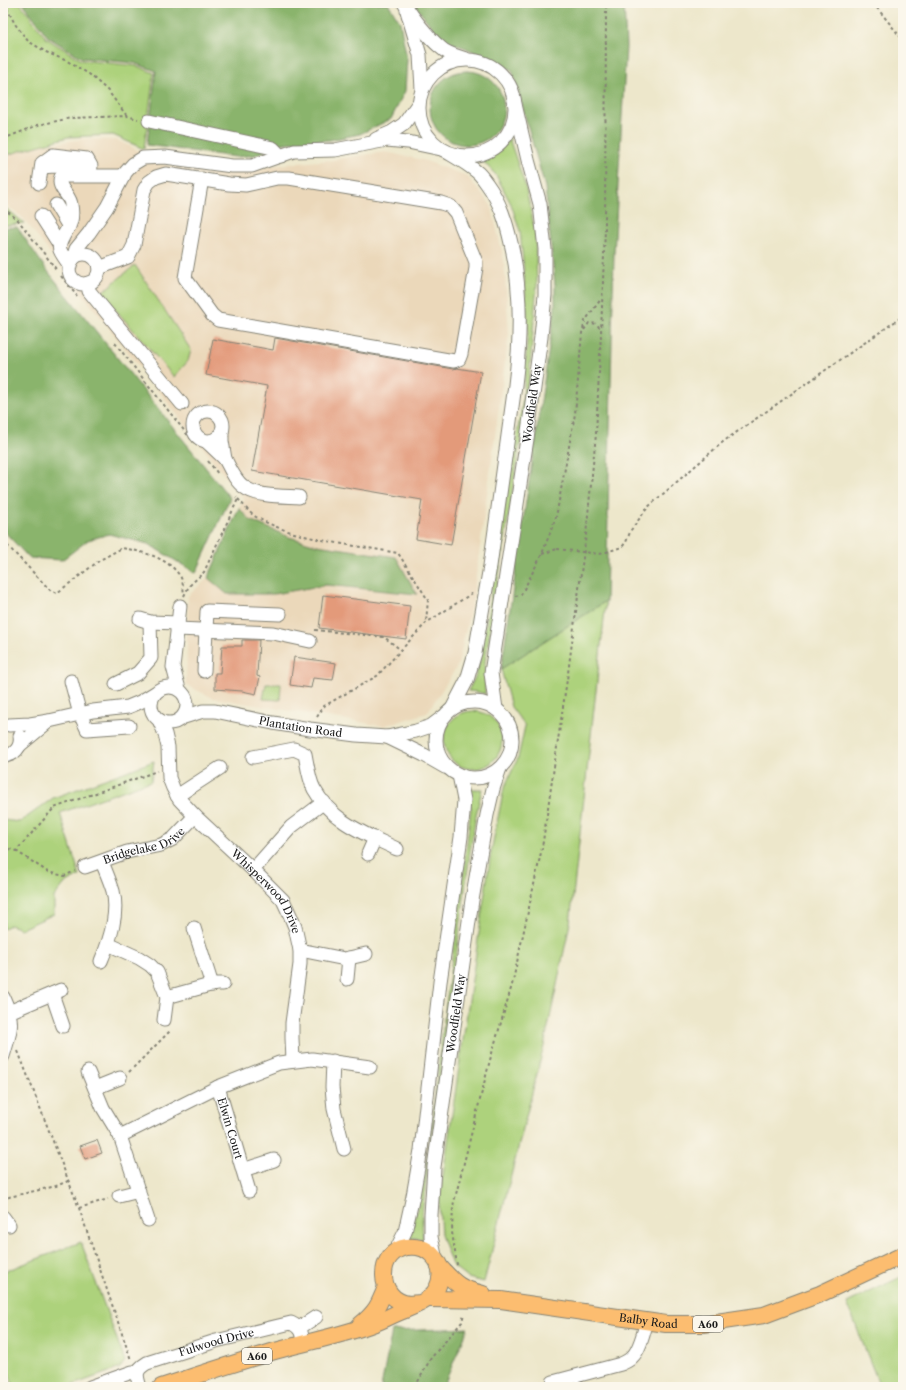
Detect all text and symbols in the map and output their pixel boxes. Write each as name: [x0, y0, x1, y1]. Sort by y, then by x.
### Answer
street label: Woodfield Way: [519, 362, 544, 445]
street label: Plantation Road: [258, 713, 343, 740]
street label: Bridgelake Drive: [101, 824, 188, 867]
street label: Whisperwood Drive: [228, 846, 303, 935]
street label: Woodfield Way: [443, 972, 469, 1055]
street label: Elwin Court: [214, 1096, 246, 1161]
street label: Balby Road: [618, 1310, 678, 1331]
road number: A60: [693, 1316, 723, 1332]
street label: Fulwood Drive: [177, 1325, 255, 1359]
road number: A60: [242, 1348, 272, 1364]

